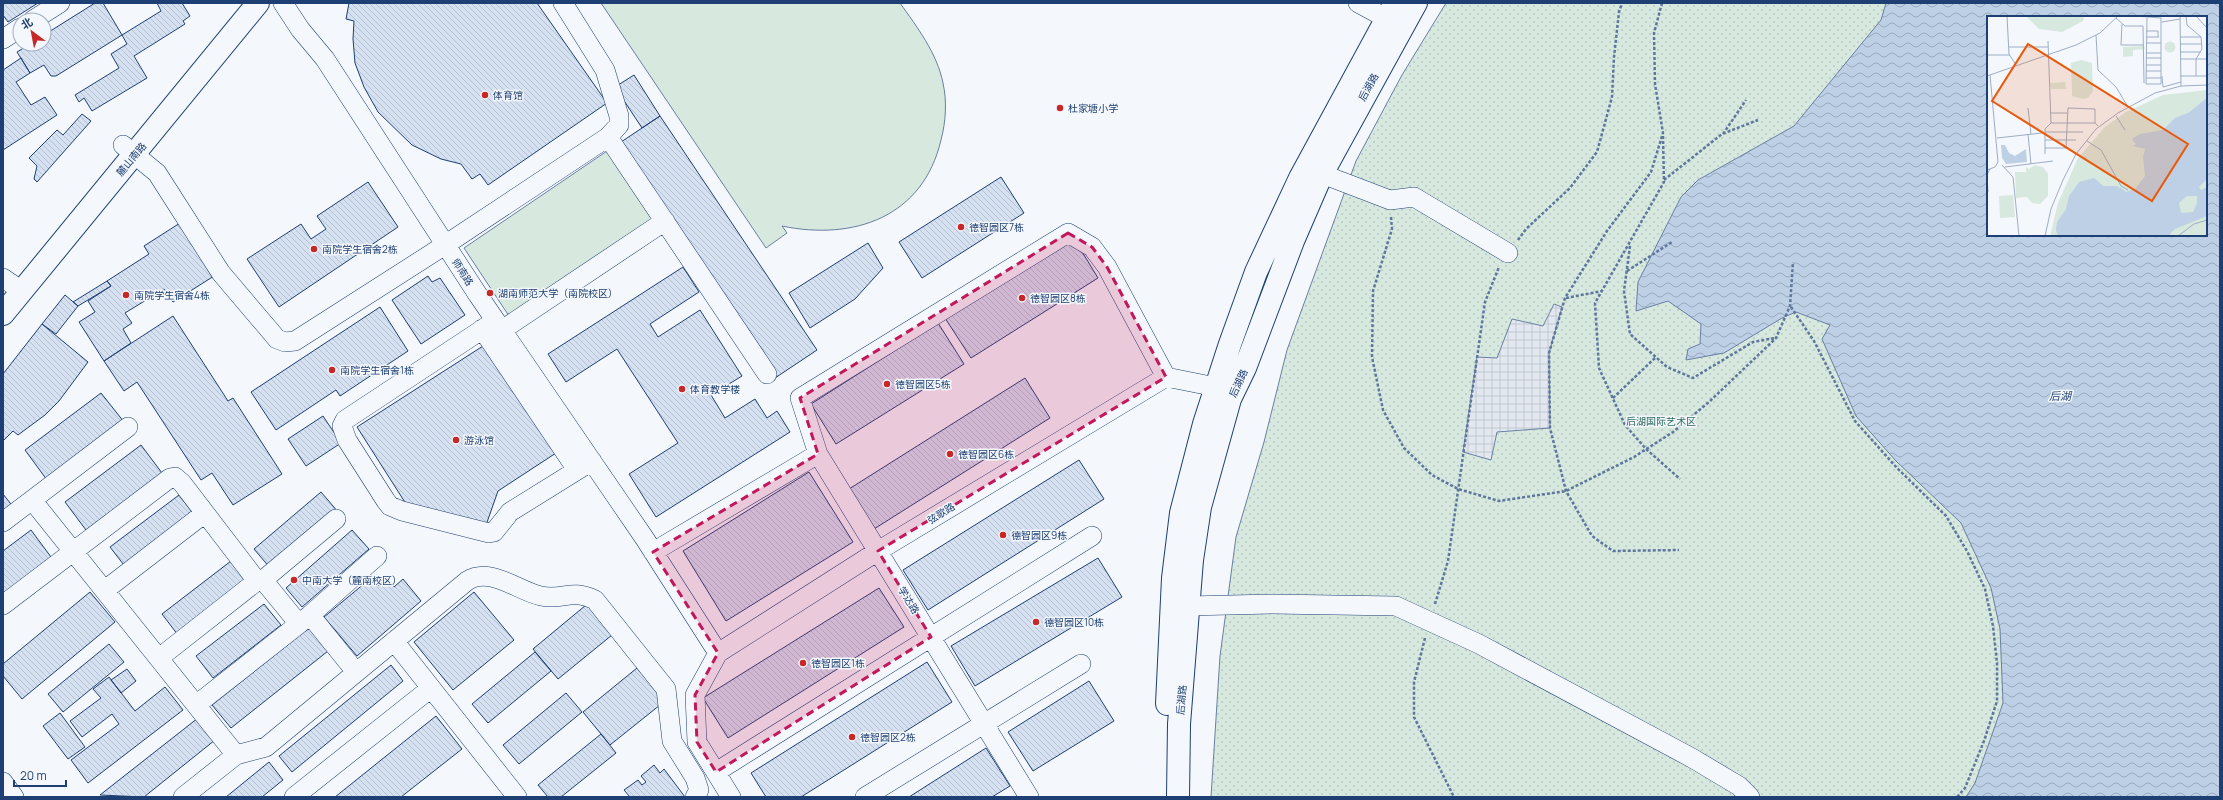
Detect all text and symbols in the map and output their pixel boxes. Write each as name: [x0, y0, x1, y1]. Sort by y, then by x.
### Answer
north arrow: [12, 12, 52, 52]
text: 北: [18, 14, 35, 32]
inset map: [1987, 16, 2207, 236]
street label: 后湖路: [1355, 70, 1381, 104]
place label: 体育馆: [493, 88, 523, 102]
marker: 体育馆: [480, 90, 490, 100]
place label: 杜家塘小学: [1068, 101, 1118, 115]
marker: 杜家塘小学: [1055, 103, 1065, 113]
street label: 麓山南路: [113, 139, 149, 179]
place label: 徳智园区7栋: [969, 220, 1024, 234]
marker: 徳智园区7栋: [956, 222, 966, 232]
place label: 南院学生宿舍2栋: [322, 242, 398, 256]
marker: 南院学生宿舍2栋: [309, 244, 319, 254]
street label: 师南路: [449, 256, 477, 288]
place label: 湖南师范大学（南院校区）: [498, 286, 618, 300]
place label: 南院学生宿舍4栋: [134, 288, 210, 302]
marker: 湖南师范大学（南院校区）: [485, 288, 495, 298]
marker: 南院学生宿舍4栋: [121, 290, 131, 300]
place label: 徳智园区8栋: [1030, 291, 1086, 305]
marker: 徳智园区8栋: [1017, 293, 1027, 303]
place label: 南院学生宿舍1栋: [340, 363, 414, 377]
marker: 南院学生宿舍1栋: [327, 365, 337, 375]
street label: 后湖路: [1225, 366, 1251, 400]
place label: 徳智园区5栋: [895, 377, 951, 391]
marker: 徳智园区5栋: [882, 379, 892, 389]
place label: 体育教学楼: [690, 382, 740, 396]
marker: 体育教学楼: [677, 384, 687, 394]
water label: 后湖: [2049, 388, 2073, 403]
park label: 后湖国际艺术区: [1626, 414, 1696, 428]
place label: 游泳馆: [464, 433, 494, 447]
marker: 游泳馆: [451, 435, 461, 445]
place label: 徳智园区6栋: [958, 447, 1014, 461]
marker: 徳智园区6栋: [945, 449, 955, 459]
street label: 弦歌路: [925, 499, 957, 527]
place label: 德智园区9栋: [1011, 528, 1067, 542]
marker: 德智园区9栋: [998, 530, 1008, 540]
place label: 中南大学（麓南校区）: [302, 573, 402, 587]
marker: 中南大学（麓南校区）: [289, 575, 299, 585]
street label: 学达路: [895, 584, 923, 616]
place label: 德智园区10栋: [1044, 615, 1104, 629]
marker: 德智园区10栋: [1031, 617, 1041, 627]
place label: 徳智园区1栋: [811, 656, 865, 670]
marker: 徳智园区1栋: [798, 658, 808, 668]
street label: 后湖路: [1173, 684, 1189, 716]
place label: 徳智园区2栋: [860, 730, 916, 744]
marker: 徳智园区2栋: [847, 732, 857, 742]
scale bar: [14, 762, 66, 788]
text: 20 m: [20, 767, 47, 784]

